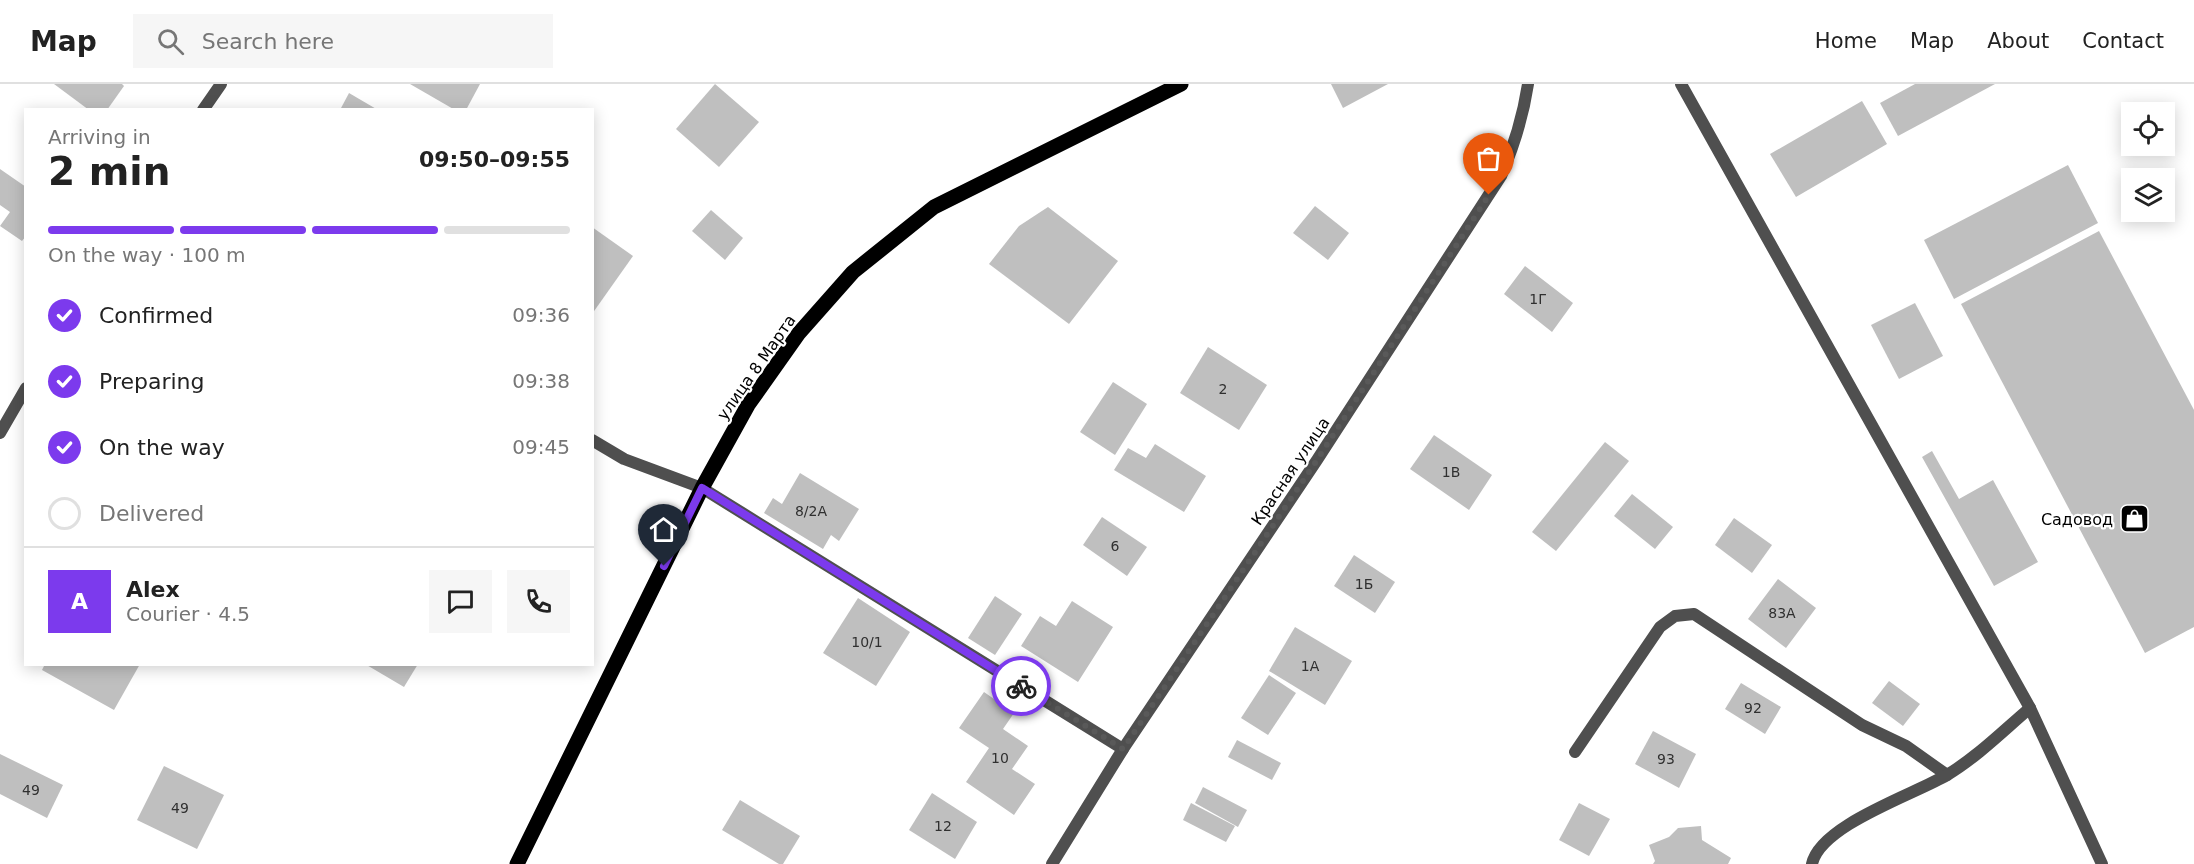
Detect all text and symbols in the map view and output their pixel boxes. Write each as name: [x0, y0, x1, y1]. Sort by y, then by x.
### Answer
search box: [133, 14, 553, 68]
text: Map: [30, 25, 97, 58]
icon: search: [154, 25, 187, 58]
text: Search here: [202, 29, 334, 54]
text: Home: [1815, 29, 1877, 53]
text: Map: [1910, 29, 1954, 53]
text: About: [1987, 29, 2049, 53]
text: Contact: [2082, 29, 2164, 53]
map controls: [2121, 102, 2175, 222]
button: locate: [2121, 102, 2175, 156]
text: Arriving in: [48, 125, 151, 149]
pin: [1463, 133, 1514, 195]
icon: bag: [1472, 142, 1505, 175]
text: 09:50–09:55: [419, 147, 570, 172]
text: 2 min: [48, 149, 170, 194]
button: layers: [2121, 168, 2175, 222]
text: On the way · 100 m: [48, 243, 246, 267]
house number: 1Г: [1529, 291, 1547, 307]
icon: check: [48, 299, 81, 332]
text: Confirmed: [99, 303, 213, 328]
text: 09:36: [512, 303, 570, 327]
street label: улица 8 Марта: [713, 311, 800, 424]
icon: check: [48, 365, 81, 398]
text: Preparing: [99, 369, 205, 394]
text: 09:38: [512, 369, 570, 393]
house number: 2: [1219, 381, 1227, 397]
street label: Красная улица: [1247, 414, 1333, 529]
icon: check: [48, 431, 81, 464]
text: On the way: [99, 435, 225, 460]
text: 09:45: [512, 435, 570, 459]
house number: 1В: [1442, 464, 1460, 480]
text: Delivered: [99, 501, 204, 526]
house number: 8/2А: [795, 503, 827, 519]
shop icon: Садовод: [2118, 503, 2150, 535]
pin: [638, 504, 689, 566]
place label: Садовод: [2041, 510, 2113, 529]
icon: home: [647, 513, 680, 546]
house number: 6: [1111, 538, 1120, 554]
button: chat: [429, 570, 492, 633]
button: phone: [507, 570, 570, 633]
house number: 1Б: [1355, 576, 1373, 592]
text: Alex: [126, 577, 180, 602]
text: A: [71, 589, 88, 614]
text: Courier · 4.5: [126, 602, 250, 626]
house number: 83А: [1768, 605, 1796, 621]
house number: 10/1: [851, 634, 883, 650]
courier: [991, 656, 1051, 716]
house number: 1А: [1301, 658, 1320, 674]
icon: bike: [1005, 670, 1038, 703]
house number: 92: [1744, 700, 1762, 716]
house number: 10: [991, 750, 1009, 766]
house number: 93: [1657, 751, 1675, 767]
house number: 49: [22, 782, 40, 798]
house number: 49: [171, 800, 189, 816]
house number: 12: [934, 818, 952, 834]

